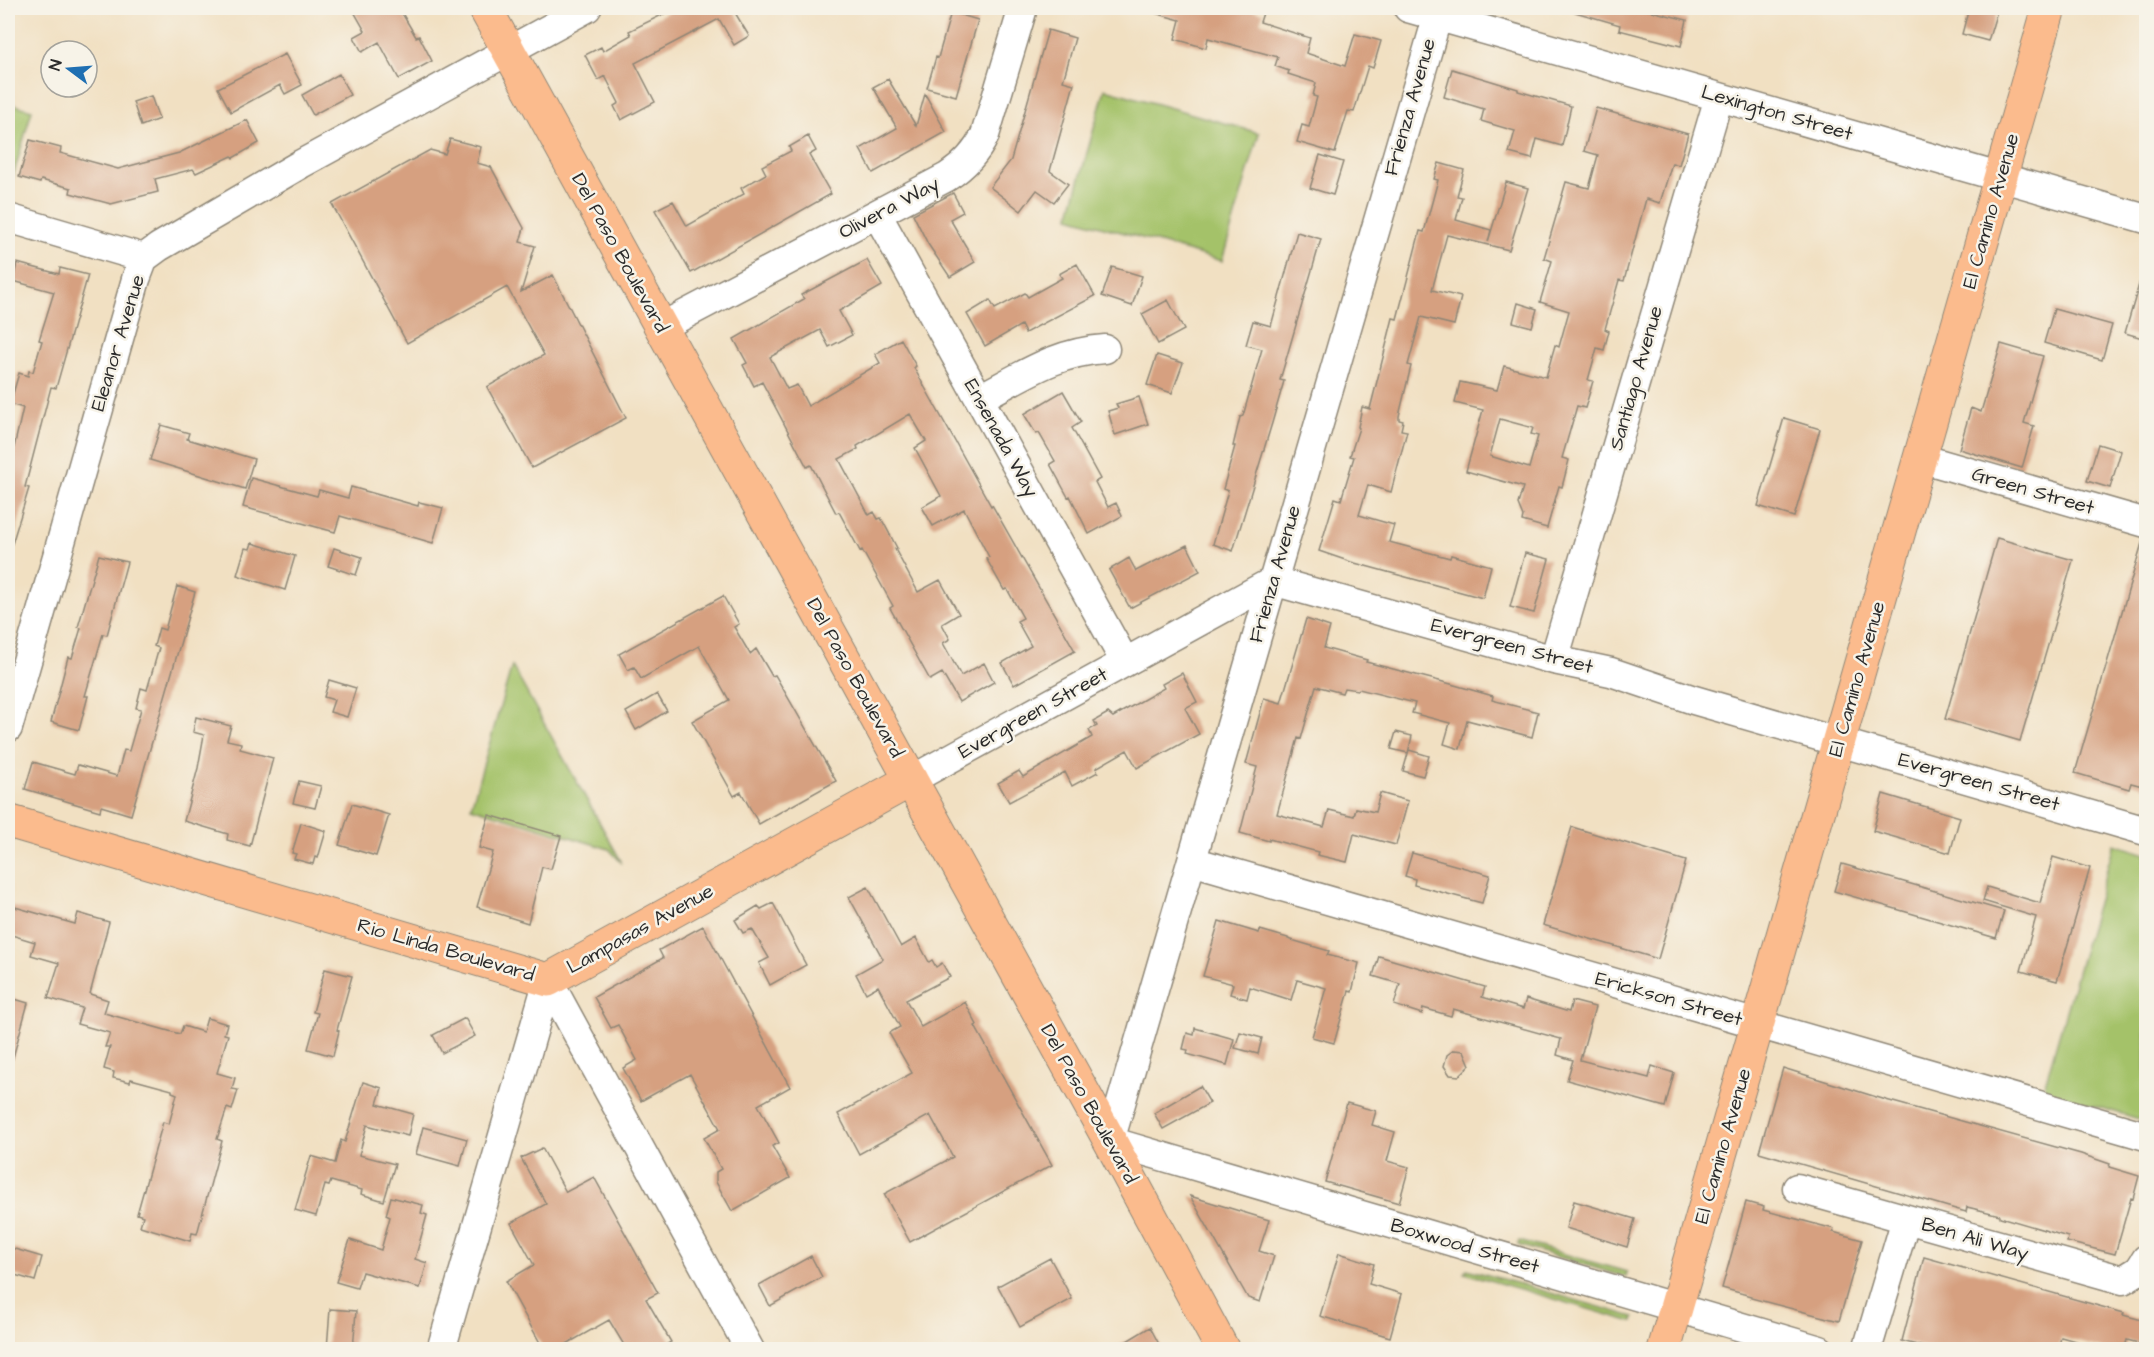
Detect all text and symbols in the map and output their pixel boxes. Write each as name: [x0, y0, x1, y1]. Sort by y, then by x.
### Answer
street label: Frienza Avenue: [1377, 35, 1443, 179]
north arrow: [39, 39, 99, 99]
text: N: [44, 57, 67, 73]
street label: Lexington Street: [1698, 78, 1856, 149]
street label: El Camino Avenue: [1955, 130, 2027, 292]
street label: Del Paso Boulevard: [564, 168, 676, 338]
street label: Olivera Way: [834, 170, 945, 247]
street label: Eleanor Avenue: [84, 271, 152, 415]
street label: Santiago Avenue: [1602, 302, 1671, 454]
street label: Ensenada Way: [956, 374, 1045, 503]
street label: Green Street: [1968, 460, 2098, 522]
street label: Frienza Avenue: [1242, 502, 1308, 646]
street label: Del Paso Boulevard: [799, 593, 911, 763]
street label: El Camino Avenue: [1821, 598, 1893, 760]
street label: Evergreen Street: [1428, 611, 1596, 682]
street label: Evergreen Street: [953, 660, 1113, 767]
street label: Evergreen Street: [1895, 746, 2063, 819]
street label: Lampasas Avenue: [561, 877, 719, 981]
street label: Rio Linda Boulevard: [354, 911, 538, 989]
street label: Erickson Street: [1592, 965, 1746, 1033]
street label: Del Paso Boulevard: [1033, 1019, 1145, 1189]
street label: El Camino Avenue: [1687, 1065, 1759, 1227]
street label: Ben Ali Way: [1918, 1210, 2032, 1269]
street label: Boxwood Street: [1387, 1211, 1543, 1281]

